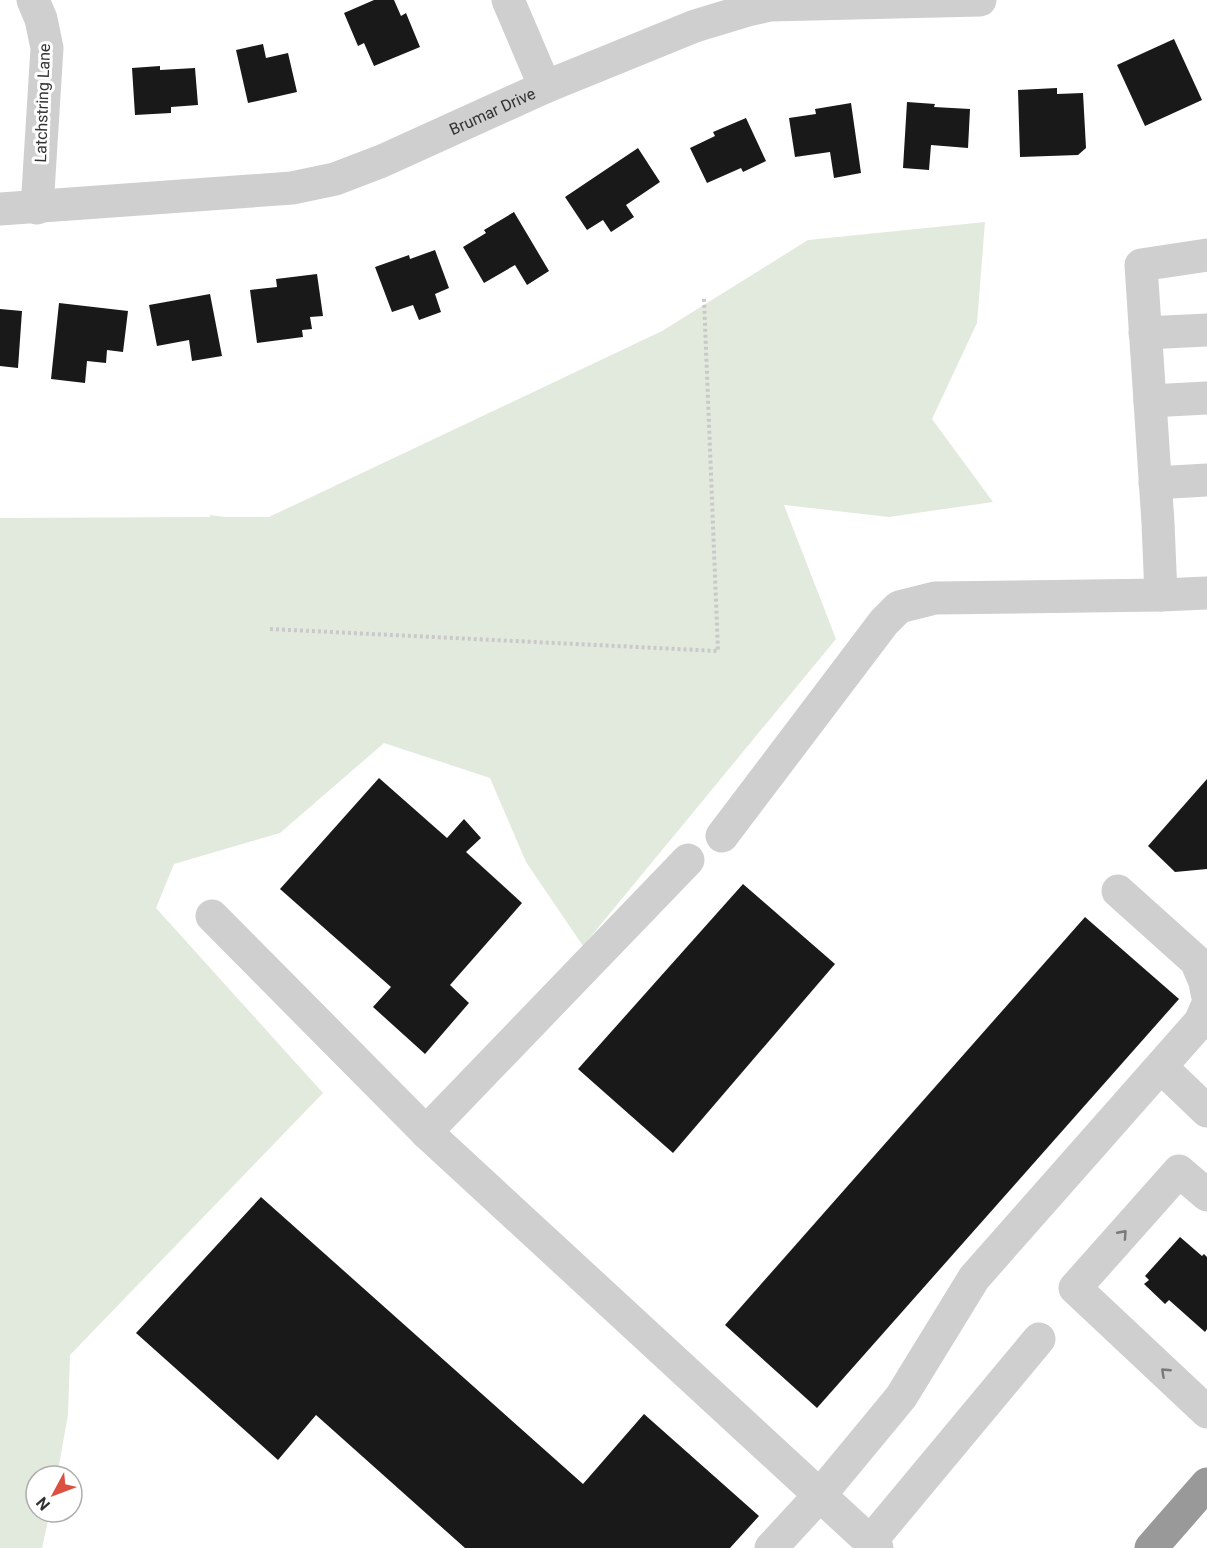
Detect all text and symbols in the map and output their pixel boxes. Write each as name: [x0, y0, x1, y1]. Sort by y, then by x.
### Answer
street label: Latchstring Lane: [31, 43, 54, 163]
street label: Brumar Drive: [446, 84, 538, 139]
one-way arrow: [1116, 1230, 1127, 1241]
one-way arrow: [1161, 1368, 1171, 1379]
north arrow: [24, 1464, 84, 1524]
text: N: [32, 1493, 54, 1514]

